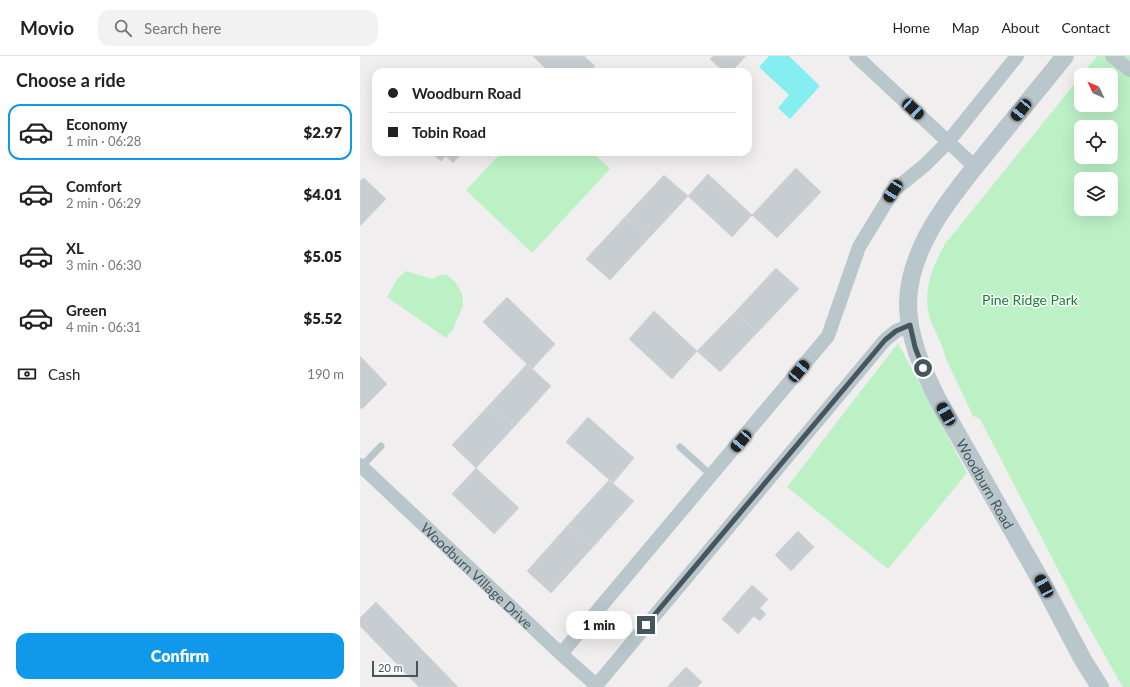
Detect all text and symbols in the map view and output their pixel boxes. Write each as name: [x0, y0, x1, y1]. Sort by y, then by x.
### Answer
search box: [98, 10, 378, 46]
text: Movio: [20, 16, 74, 39]
icon: search: [112, 17, 134, 39]
text: Search here: [144, 19, 221, 37]
text: Home: [892, 19, 930, 36]
text: Map: [952, 19, 979, 36]
text: About: [1001, 19, 1039, 36]
text: Contact: [1061, 19, 1110, 36]
north arrow: [1074, 68, 1118, 112]
map controls: [1074, 68, 1118, 216]
text: Choose a ride: [16, 69, 125, 91]
text: Woodburn Road: [412, 84, 521, 102]
car: [900, 96, 926, 122]
car: [1009, 97, 1033, 123]
icon: car: [18, 114, 54, 150]
text: Economy: [66, 115, 127, 133]
button: locate: [1074, 120, 1118, 164]
text: $2.97: [304, 123, 342, 141]
text: Tobin Road: [412, 123, 486, 141]
text: 1 min · 06:28: [66, 133, 141, 149]
button: layers: [1074, 172, 1118, 216]
icon: car: [18, 176, 54, 212]
text: Comfort: [66, 177, 122, 195]
car: [882, 178, 904, 204]
text: $4.01: [304, 185, 342, 203]
text: 2 min · 06:29: [66, 195, 141, 211]
icon: car: [18, 238, 54, 274]
text: XL: [66, 239, 84, 257]
text: $5.05: [304, 247, 342, 265]
text: 3 min · 06:30: [66, 257, 141, 273]
park label: Pine Ridge Park: [982, 291, 1079, 308]
icon: car: [18, 300, 54, 336]
text: Green: [66, 301, 107, 319]
text: $5.52: [304, 309, 342, 327]
text: 4 min · 06:31: [66, 319, 141, 335]
car: [787, 358, 811, 384]
route start: [914, 359, 932, 377]
icon: cash: [16, 363, 38, 385]
text: Cash: [48, 365, 80, 383]
text: 190 m: [307, 366, 344, 382]
car: [935, 401, 957, 427]
car: [729, 428, 753, 454]
street label: Woodburn Road: [953, 436, 1018, 532]
street label: Woodburn Village Drive: [418, 519, 537, 632]
car: [1033, 573, 1055, 599]
callout: 1 min: [566, 611, 632, 639]
route end: [637, 616, 655, 634]
text: 1 min: [583, 617, 615, 633]
button: Confirm: [16, 633, 344, 679]
scale bar: [372, 659, 418, 678]
text: 20 m: [378, 661, 403, 674]

